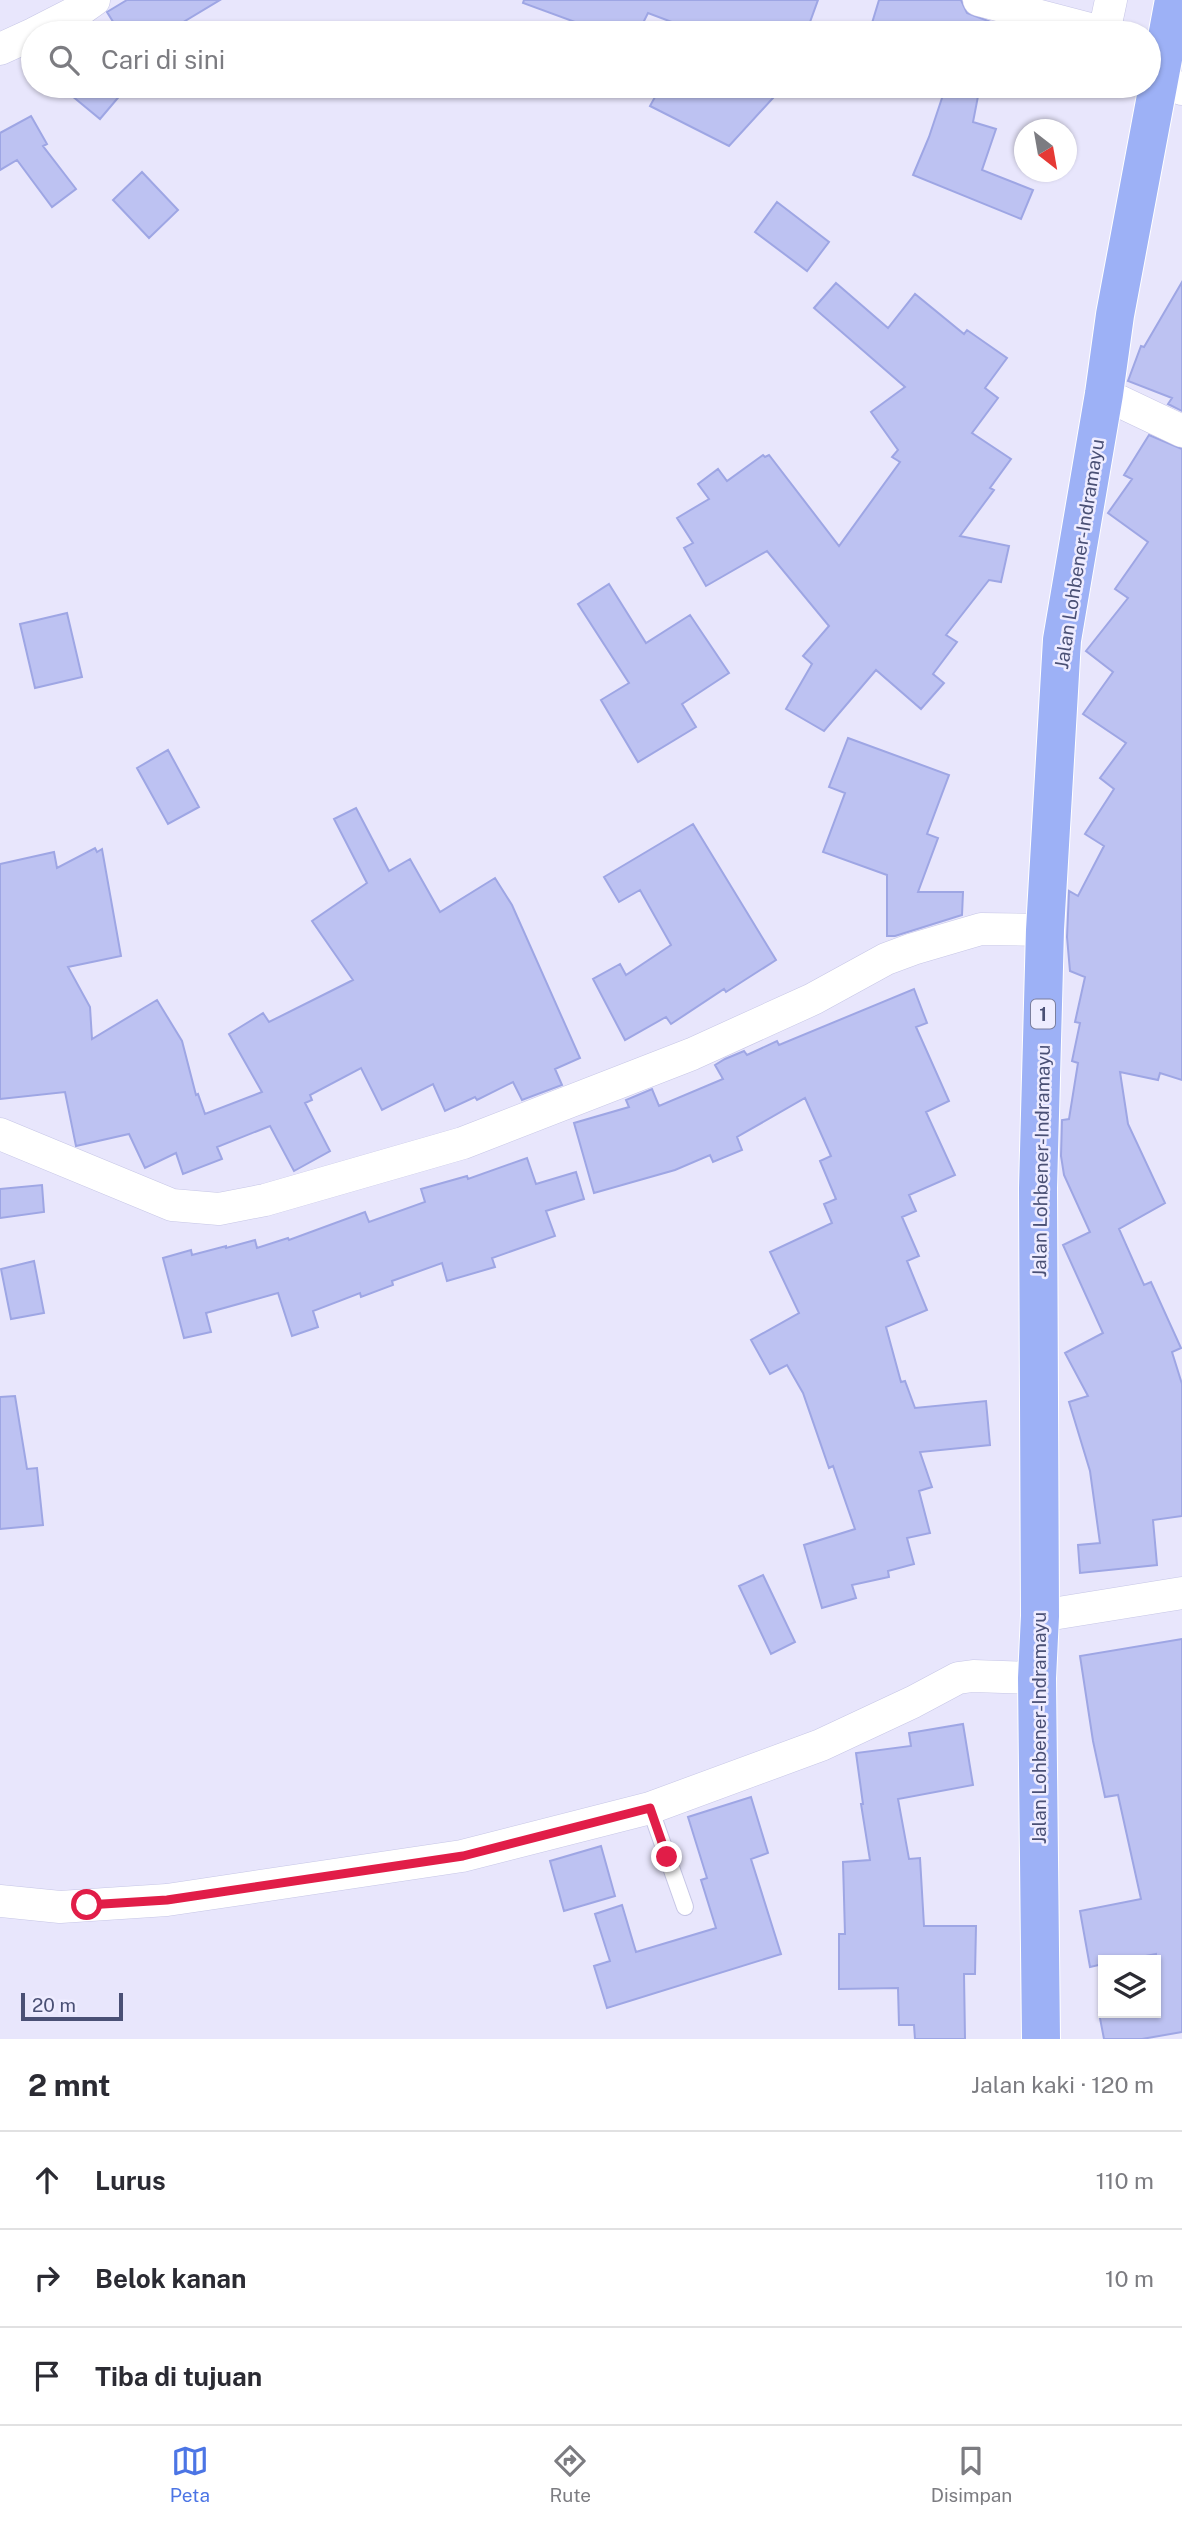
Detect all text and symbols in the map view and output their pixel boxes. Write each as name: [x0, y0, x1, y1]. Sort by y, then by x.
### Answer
search box: [21, 21, 1161, 98]
icon: search: [45, 41, 83, 79]
text: Cari di sini: [101, 44, 225, 75]
north arrow: [1014, 119, 1077, 182]
street label: Jalan Lohbener-Indramayu: [1050, 437, 1108, 671]
road number: 1: [1031, 1000, 1055, 1028]
street label: Jalan Lohbener-Indramayu: [1028, 1045, 1054, 1277]
street label: Jalan Lohbener-Indramayu: [1028, 1612, 1050, 1844]
route end: [651, 1841, 682, 1872]
route start: [71, 1889, 102, 1920]
map controls: [1098, 1955, 1161, 2018]
button: layers: [1098, 1955, 1161, 2018]
scale bar: [21, 1990, 122, 2022]
text: 20 m: [32, 1994, 76, 2016]
text: 2 mnt: [28, 2067, 110, 2103]
text: Jalan kaki · 120 m: [971, 2071, 1154, 2098]
icon: ahead: [28, 2161, 66, 2199]
text: Lurus: [95, 2165, 166, 2196]
text: 110 m: [1096, 2167, 1154, 2194]
icon: right: [28, 2259, 66, 2297]
text: Belok kanan: [95, 2263, 246, 2294]
text: 10 m: [1105, 2265, 1154, 2292]
icon: arrive: [28, 2357, 66, 2395]
text: Tiba di tujuan: [95, 2361, 262, 2392]
tab: Peta: [170, 2442, 210, 2506]
tab: Rute: [550, 2442, 591, 2506]
tab: Disimpan: [931, 2442, 1012, 2506]

